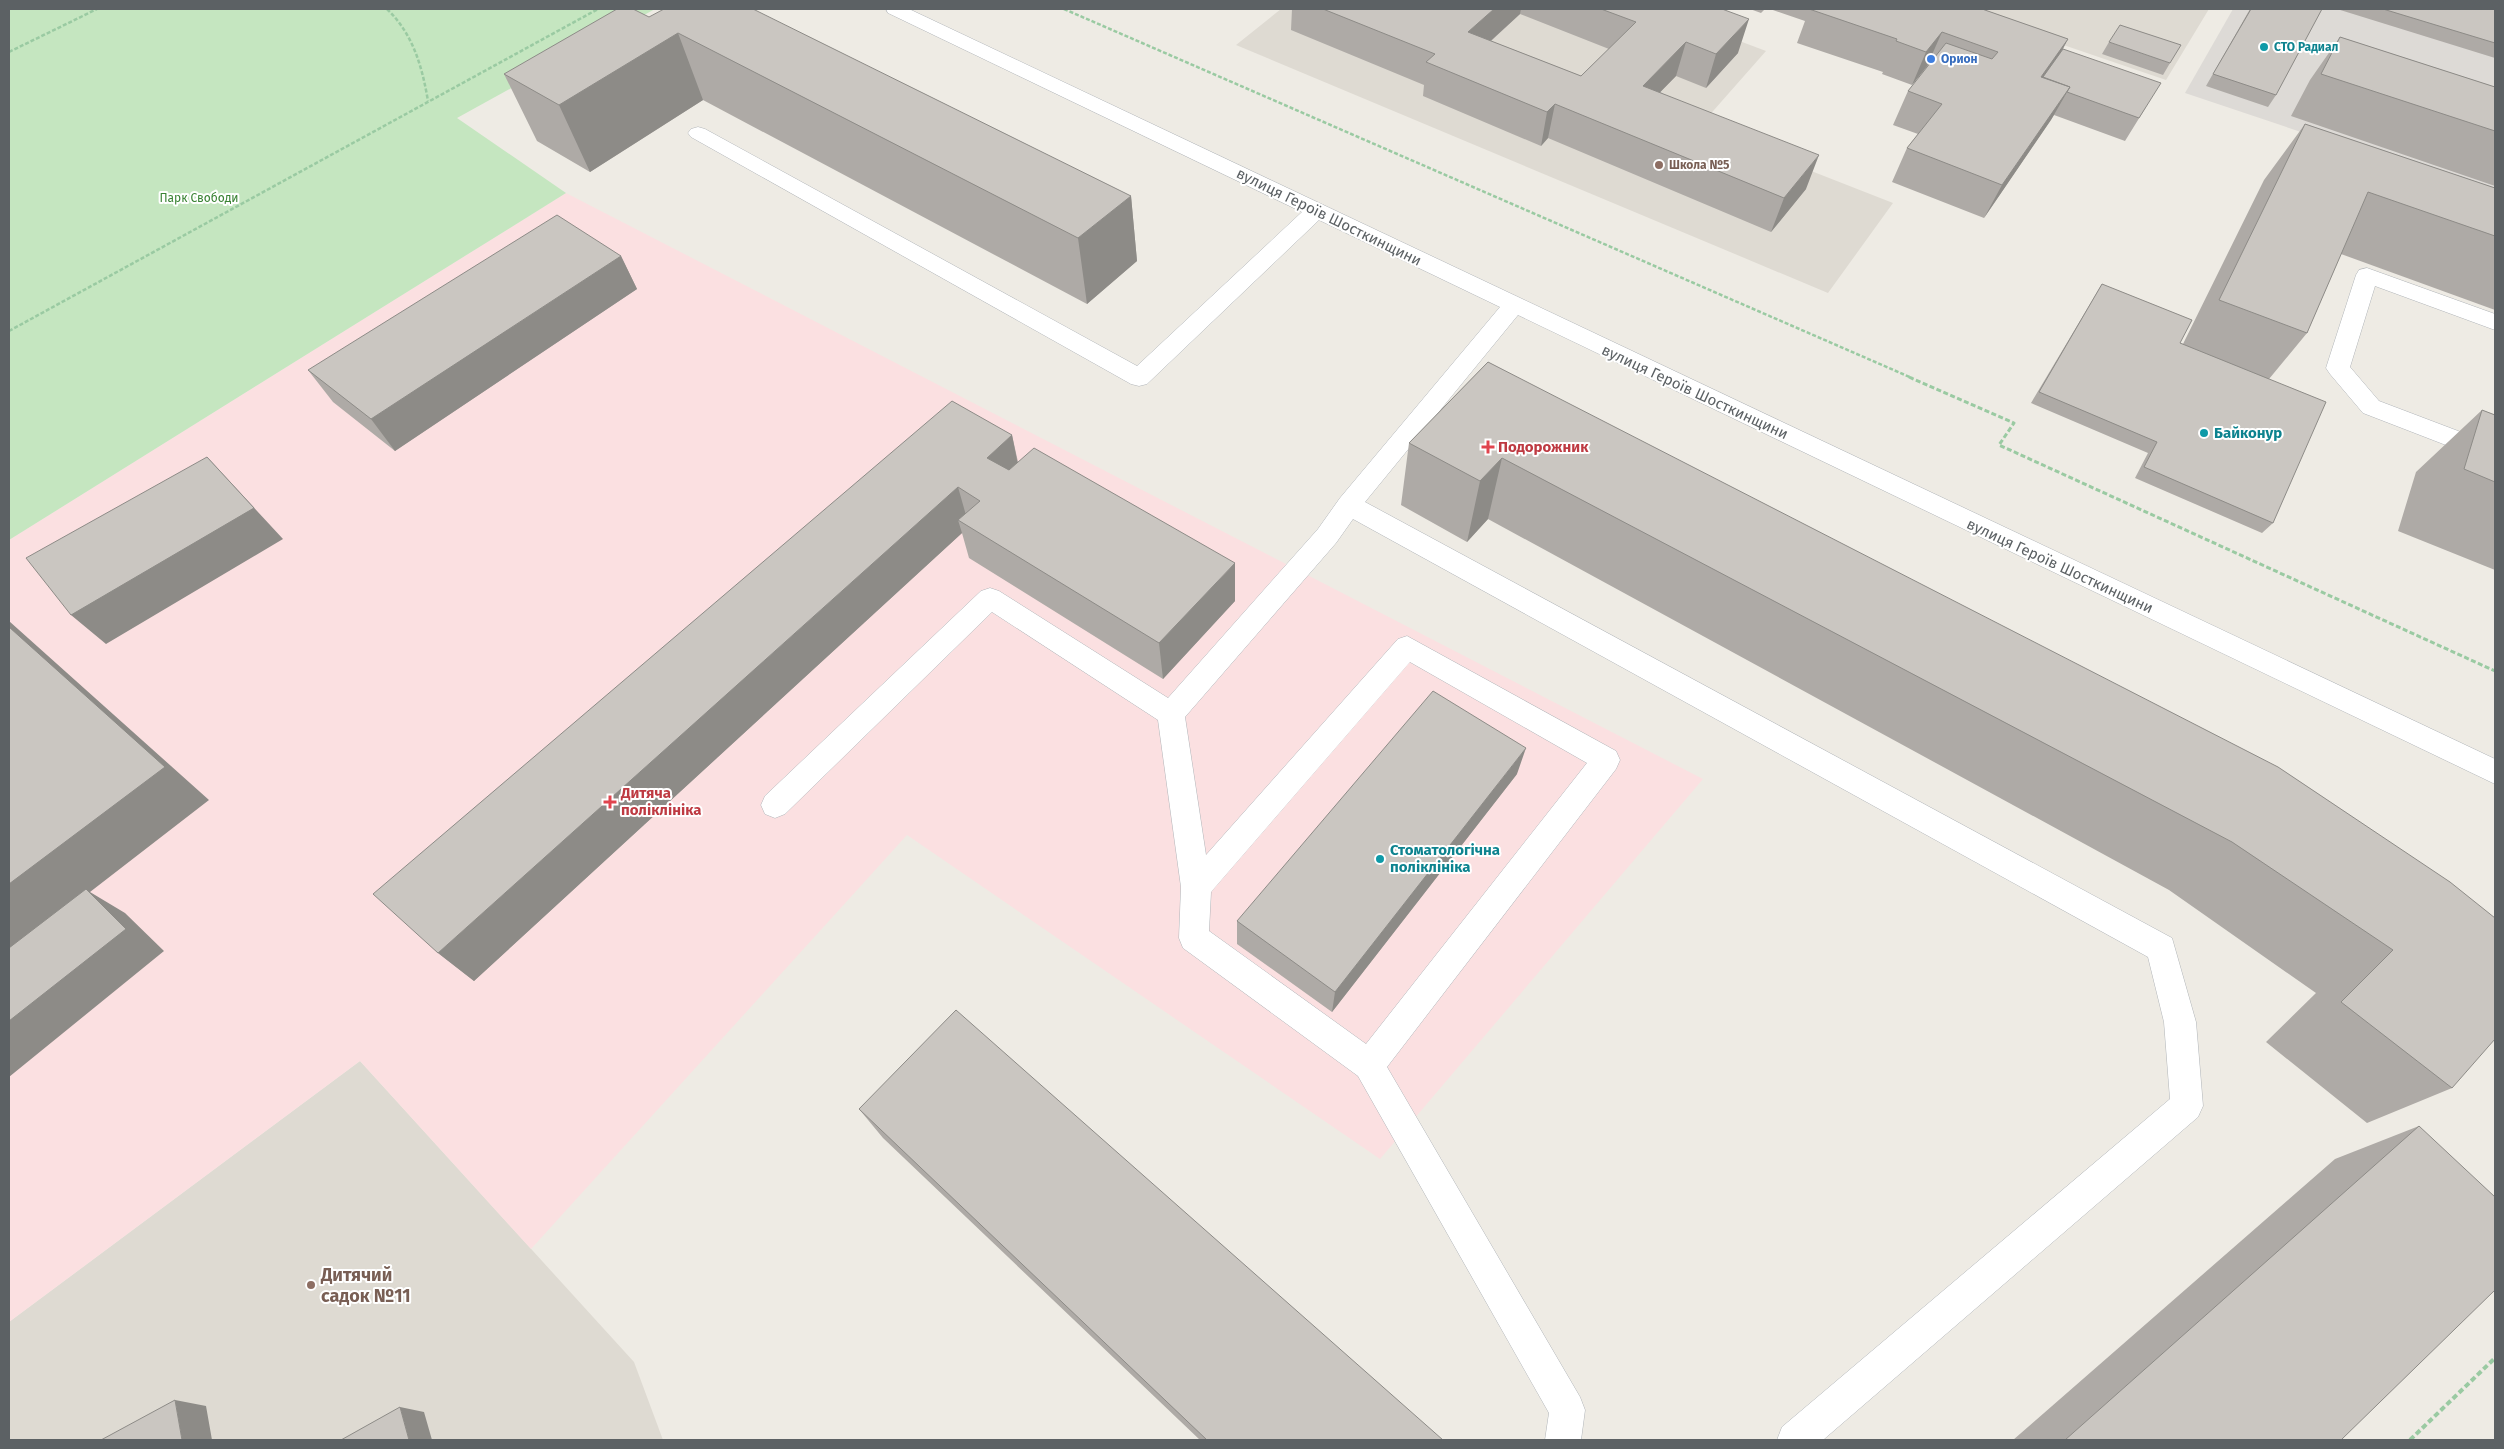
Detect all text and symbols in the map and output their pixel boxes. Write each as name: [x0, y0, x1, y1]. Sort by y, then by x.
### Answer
place label: СТО Радиал: [2274, 40, 2338, 54]
marker: СТО Радиал: [2258, 41, 2270, 53]
place label: Орион: [1941, 52, 1978, 66]
marker: Орион: [1925, 53, 1937, 65]
place label: Школа №5: [1669, 158, 1730, 172]
marker: Школа №5: [1653, 159, 1665, 171]
street label: вулиця Героїв Шосткинщини: [1233, 164, 1425, 270]
park label: Парк Свободи: [159, 191, 239, 205]
street label: вулиця Героїв Шосткинщини: [1599, 341, 1791, 443]
place label: Байконур: [2214, 424, 2282, 442]
marker: Байконур: [2198, 427, 2210, 439]
place label: Подорожник: [1498, 438, 1589, 456]
marker: Подорожник: [1482, 441, 1494, 453]
street label: вулиця Героїв Шосткинщини: [1964, 515, 2156, 617]
place label: Дитяча поліклініка: [620, 784, 701, 819]
marker: Дитяча поліклініка: [603, 795, 617, 809]
place label: Стоматологічна поліклініка: [1390, 841, 1500, 876]
marker: Стоматологічна поліклініка: [1374, 853, 1386, 865]
place label: Дитячий садок №11: [320, 1264, 411, 1307]
marker: Дитячий садок №11: [305, 1279, 317, 1291]

